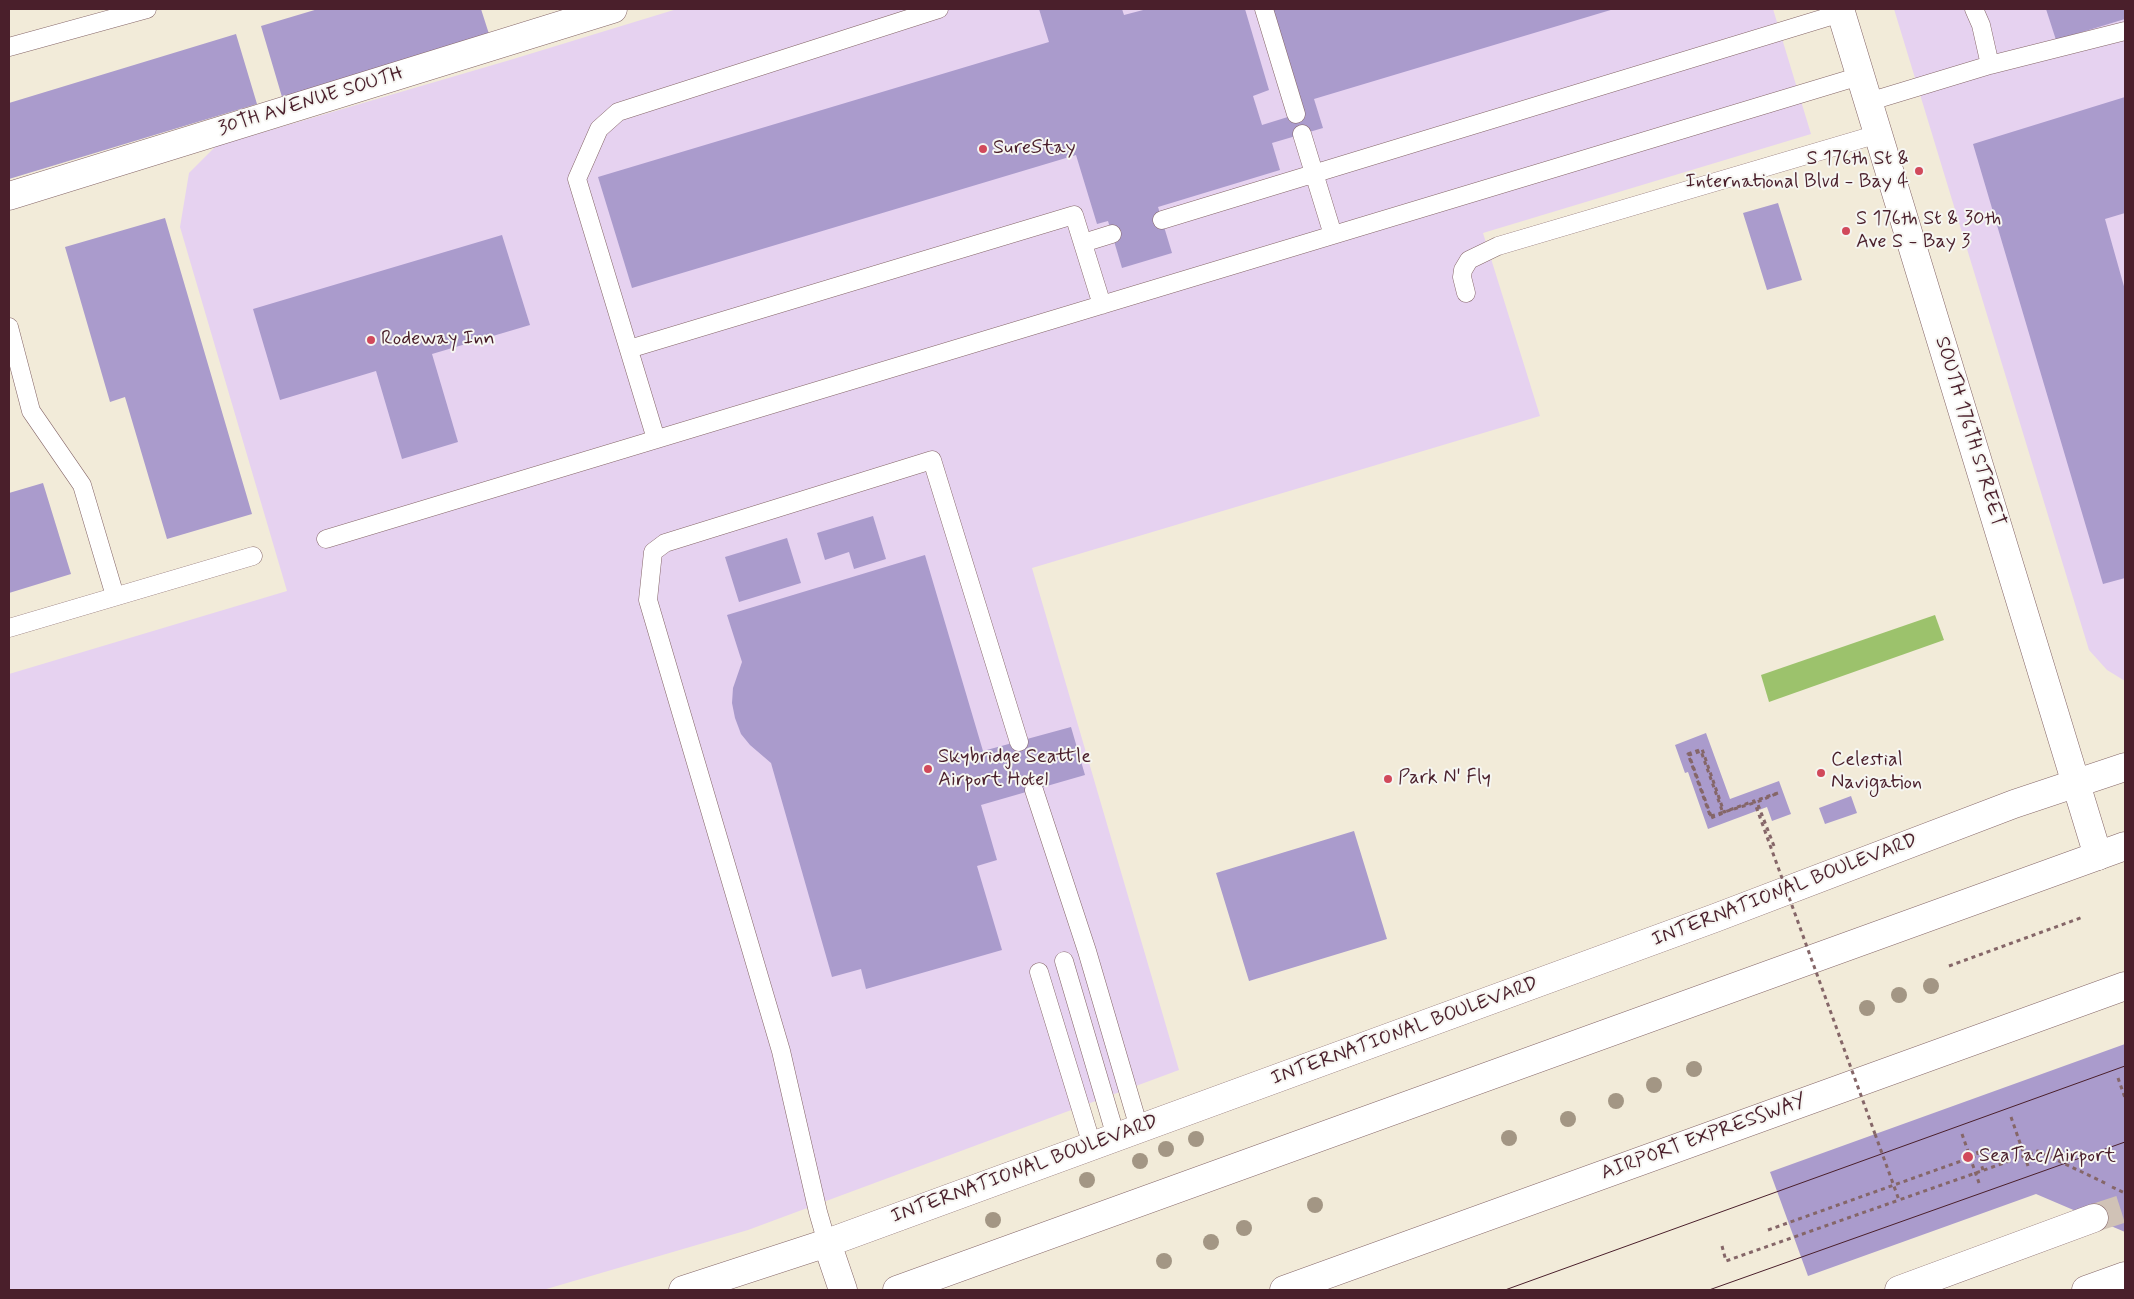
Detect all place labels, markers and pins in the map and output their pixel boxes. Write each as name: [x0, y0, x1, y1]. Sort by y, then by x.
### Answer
place label: SureStay: [993, 137, 1076, 161]
marker: SureStay: [977, 143, 989, 155]
place label: S 176th St & International Blvd - Bay 4: [1685, 148, 1909, 195]
marker: S 176th St & International Blvd - Bay 4: [1913, 165, 1925, 177]
place label: S 176th St & 30th Ave S - Bay 3: [1856, 208, 2001, 255]
marker: S 176th St & 30th Ave S - Bay 3: [1840, 225, 1852, 237]
place label: Rodeway Inn: [381, 328, 495, 352]
marker: Rodeway Inn: [365, 334, 377, 346]
place label: Skybridge Seattle Airport Hotel: [938, 746, 1091, 793]
place label: Celestial Navigation: [1831, 749, 1922, 796]
marker: Skybridge Seattle Airport Hotel: [922, 763, 934, 775]
place label: Park N' Fly: [1398, 767, 1491, 791]
marker: Celestial Navigation: [1815, 767, 1827, 779]
marker: Park N' Fly: [1382, 773, 1394, 785]
place label: SeaTac/Airport: [1979, 1145, 2116, 1169]
marker: SeaTac/Airport: [1961, 1150, 1975, 1164]

